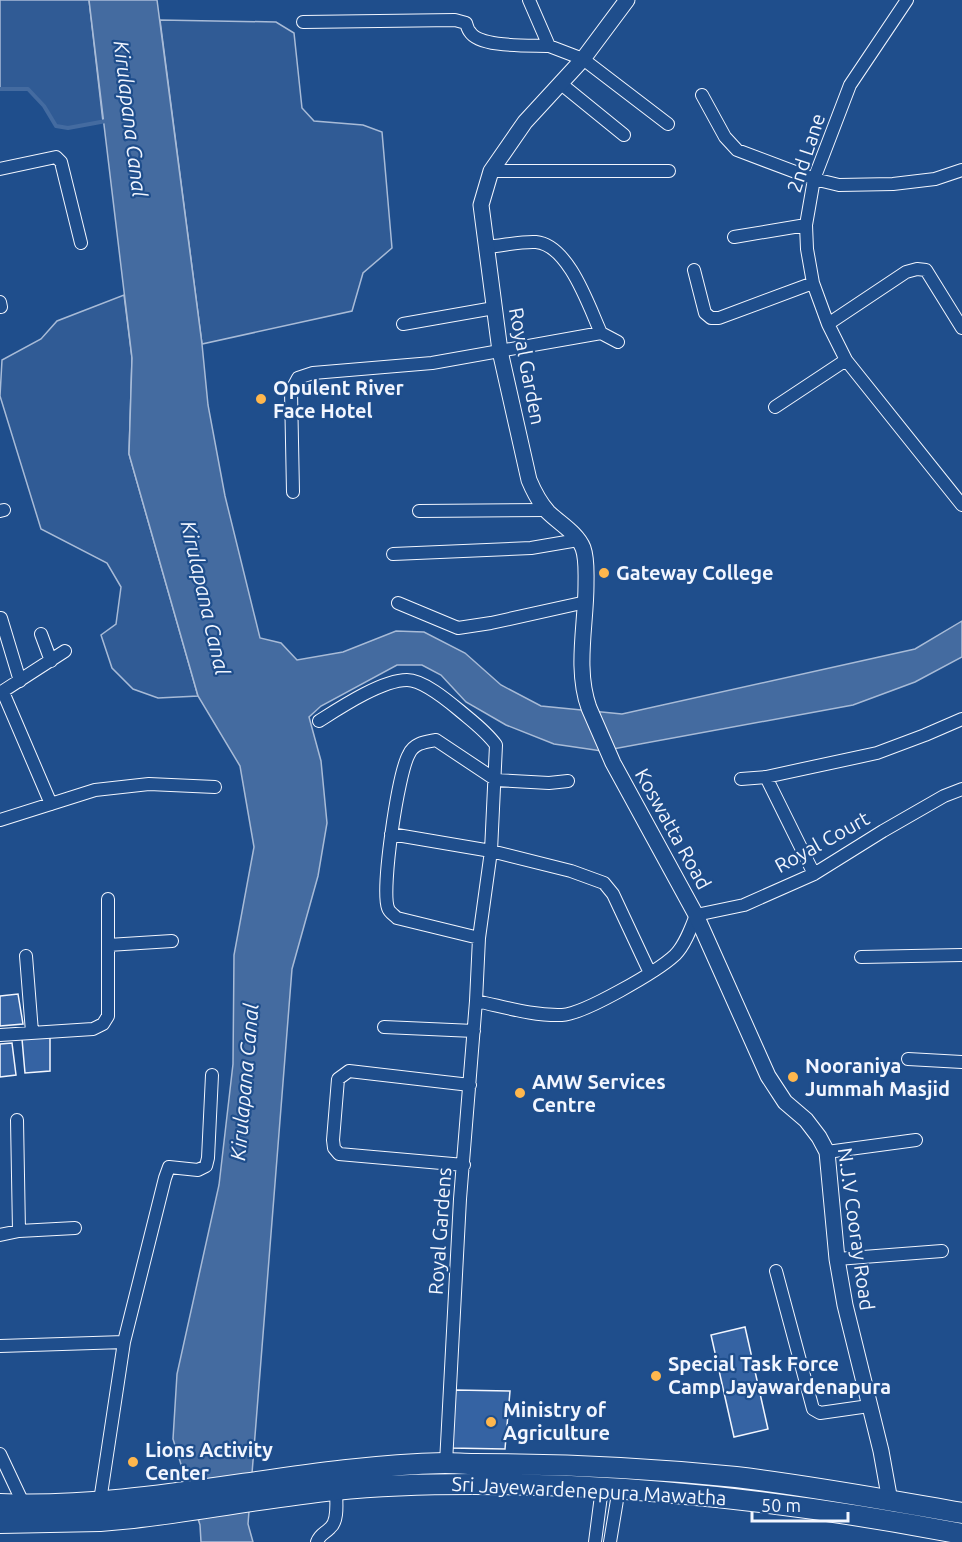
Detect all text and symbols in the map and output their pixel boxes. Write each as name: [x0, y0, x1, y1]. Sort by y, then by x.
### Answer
water label: Kirulapana Canal: [109, 39, 153, 199]
street label: 2nd Lane: [782, 110, 829, 195]
street label: Royal Garden: [505, 305, 550, 427]
place label: Opulent River Face Hotel: [273, 376, 404, 422]
marker: Opulent River Face Hotel: [254, 392, 268, 406]
water label: Kirulapana Canal: [177, 518, 235, 677]
place label: Gateway College: [616, 561, 774, 584]
marker: Gateway College: [597, 566, 611, 580]
street label: Koswatta Road: [631, 764, 716, 893]
street label: Royal Court: [770, 806, 873, 877]
water label: Kirulapana Canal: [225, 1002, 263, 1162]
place label: Nooraniya Jummah Masjid: [805, 1054, 950, 1100]
place label: AMW Services Centre: [532, 1070, 666, 1116]
marker: Nooraniya Jummah Masjid: [786, 1070, 800, 1084]
marker: AMW Services Centre: [513, 1086, 527, 1100]
street label: N.J.V Cooray Road: [834, 1146, 879, 1312]
street label: Royal Gardens: [424, 1166, 455, 1295]
place label: Special Task Force Camp Jayawardenapura: [668, 1352, 891, 1398]
marker: Special Task Force Camp Jayawardenapura: [649, 1369, 663, 1383]
place label: Ministry of Agriculture: [503, 1398, 610, 1444]
marker: Ministry of Agriculture: [484, 1415, 498, 1429]
place label: Lions Activity Center: [145, 1438, 273, 1484]
marker: Lions Activity Center: [126, 1455, 140, 1469]
street label: Sri Jayewardenepura Mawatha: [451, 1472, 727, 1509]
scale bar: [752, 1485, 848, 1523]
text: 50 m: [761, 1495, 801, 1515]

